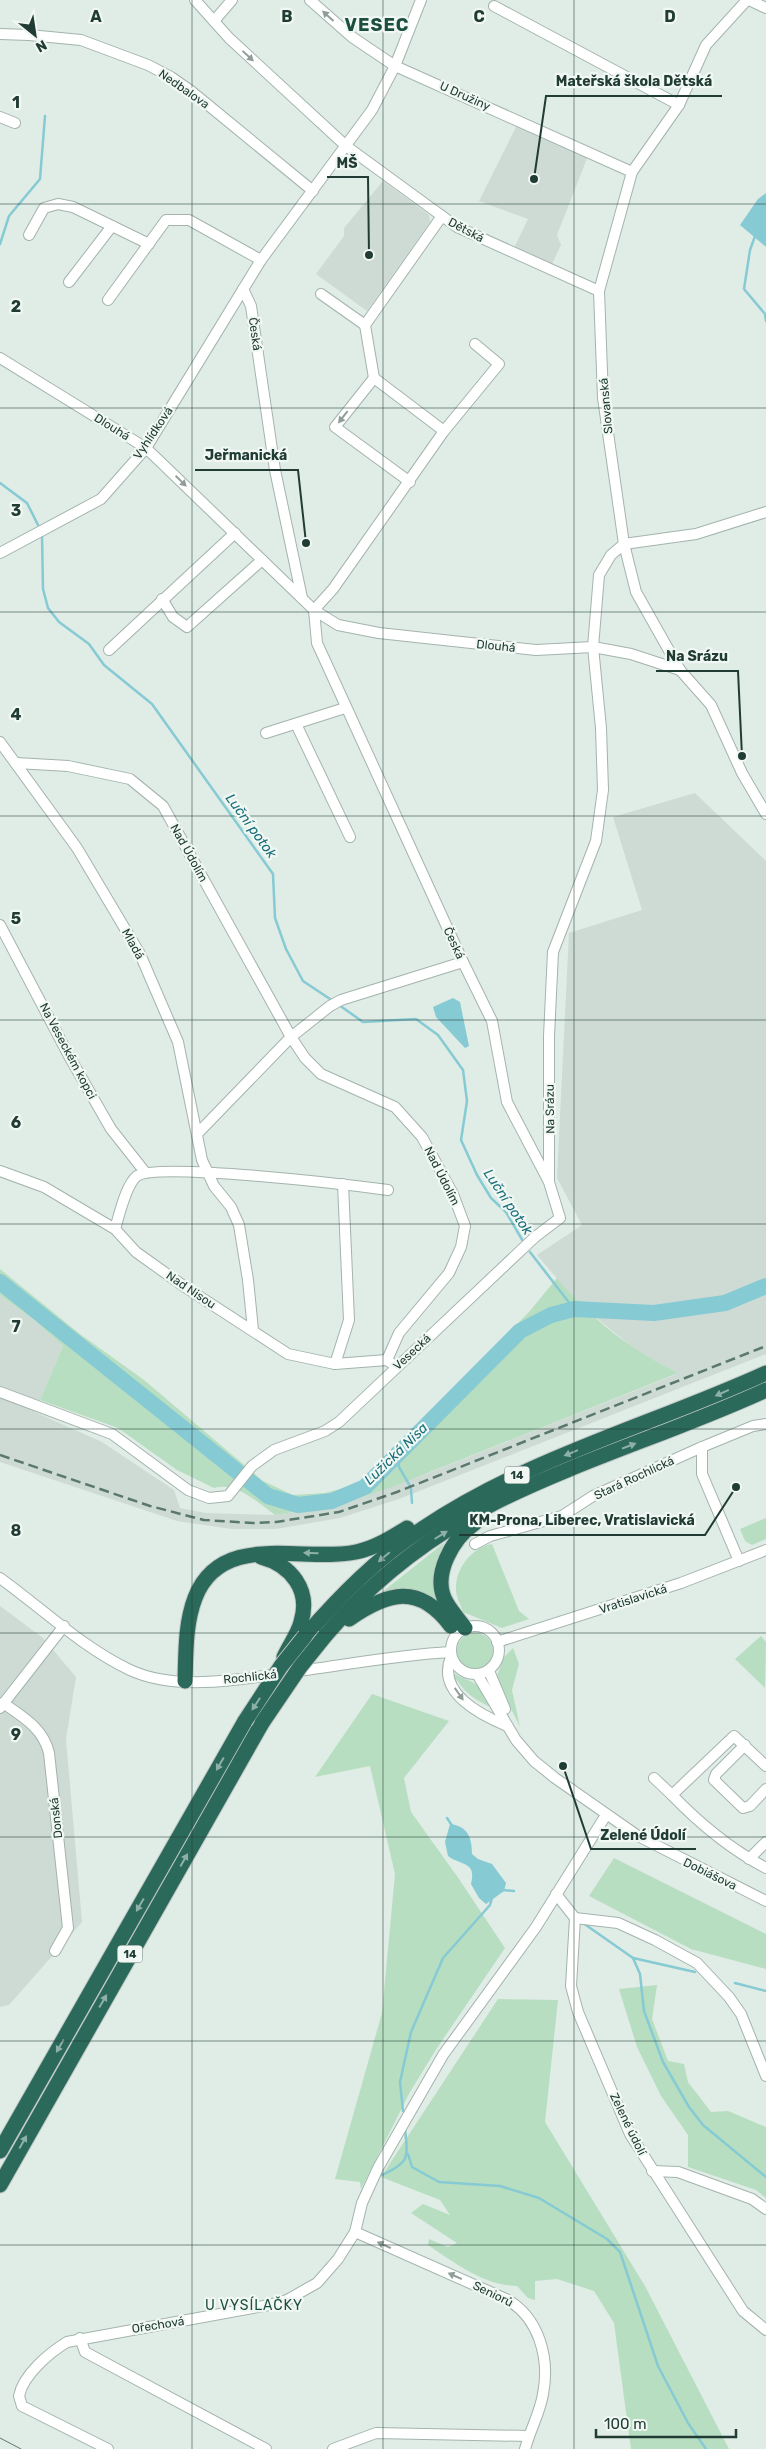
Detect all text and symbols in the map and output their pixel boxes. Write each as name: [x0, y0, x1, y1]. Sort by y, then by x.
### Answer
text: A: [90, 7, 102, 26]
text: B: [281, 7, 293, 26]
text: C: [473, 7, 485, 26]
text: D: [664, 7, 676, 26]
north arrow: [10, 10, 60, 60]
one-way arrow: [323, 10, 335, 22]
district label: VESEC: [345, 14, 409, 36]
text: N: [33, 36, 50, 56]
one-way arrow: [241, 50, 253, 62]
street label: Nedbalova: [156, 66, 212, 112]
callout: Mateřská škola Dětská: [546, 67, 722, 96]
text: Mateřská škola Dětská: [556, 73, 712, 90]
street label: U Družiny: [437, 79, 493, 114]
text: 1: [12, 93, 20, 112]
callout: MŠ: [327, 148, 368, 177]
text: MŠ: [337, 154, 357, 172]
street label: Dětská: [446, 215, 486, 245]
text: 2: [11, 297, 21, 316]
street label: Česká: [246, 316, 264, 352]
street label: Slovanská: [597, 377, 615, 435]
street label: Vyhlídková: [130, 404, 176, 462]
one-way arrow: [338, 410, 349, 423]
street label: Dlouhá: [92, 411, 132, 443]
callout: Jeřmanická: [195, 441, 298, 470]
text: Jeřmanická: [205, 447, 287, 464]
one-way arrow: [175, 475, 187, 487]
text: 3: [11, 501, 21, 520]
street label: Dlouhá: [476, 637, 516, 655]
callout: Na Srázu: [656, 642, 738, 671]
text: Na Srázu: [666, 648, 728, 665]
text: 4: [11, 705, 22, 724]
water label: Luční potok: [222, 790, 281, 862]
street label: Nad Údolím: [167, 822, 211, 884]
text: 5: [11, 909, 21, 928]
street label: Česká: [441, 925, 467, 961]
street label: Mladá: [119, 926, 147, 962]
street label: Na Veseckém kopci: [37, 1001, 99, 1101]
street label: Na Srázu: [543, 1084, 557, 1134]
text: 6: [11, 1113, 21, 1132]
street label: Nad Údolím: [421, 1144, 463, 1208]
water label: Luční potok: [480, 1166, 537, 1239]
street label: Nad Nisou: [164, 1268, 218, 1312]
text: 7: [11, 1317, 21, 1336]
street label: Vesecká: [390, 1331, 434, 1373]
one-way arrow: [715, 1389, 729, 1397]
water label: Lužická Nisa: [361, 1420, 431, 1488]
one-way arrow: [622, 1442, 637, 1450]
one-way arrow: [563, 1449, 578, 1457]
street label: Stará Rochlická: [592, 1453, 676, 1503]
road number: 14: [504, 1466, 530, 1484]
callout: KM-Prona, Liberec, Vratislavická: [459, 1506, 705, 1535]
text: KM-Prona, Liberec, Vratislavická: [469, 1512, 695, 1529]
text: 8: [11, 1521, 22, 1540]
one-way arrow: [434, 1531, 447, 1540]
one-way arrow: [303, 1549, 319, 1557]
one-way arrow: [378, 1552, 391, 1563]
street label: Vratislavická: [597, 1581, 669, 1617]
street label: Rochlická: [223, 1667, 277, 1687]
one-way arrow: [454, 1687, 464, 1700]
one-way arrow: [251, 1697, 261, 1711]
text: 9: [11, 1725, 21, 1744]
one-way arrow: [216, 1757, 225, 1770]
street label: Donská: [47, 1797, 65, 1839]
callout: Zelené Údolí: [591, 1820, 696, 1849]
text: Zelené Údolí: [600, 1826, 687, 1844]
one-way arrow: [180, 1852, 188, 1867]
street label: Dobiášova: [681, 1855, 739, 1893]
one-way arrow: [136, 1897, 144, 1912]
road number: 14: [118, 1946, 142, 1962]
one-way arrow: [99, 1994, 108, 2007]
one-way arrow: [55, 2040, 64, 2053]
street label: Zelené údolí: [607, 2091, 650, 2158]
one-way arrow: [19, 2136, 28, 2149]
one-way arrow: [377, 2241, 391, 2249]
one-way arrow: [448, 2272, 462, 2280]
street label: Seniorů: [471, 2278, 515, 2310]
district label: U VYSÍLAČKY: [205, 2296, 303, 2314]
street label: Ořechová: [131, 2314, 185, 2336]
scale bar: [596, 2406, 736, 2438]
text: 100 m: [604, 2415, 646, 2433]

